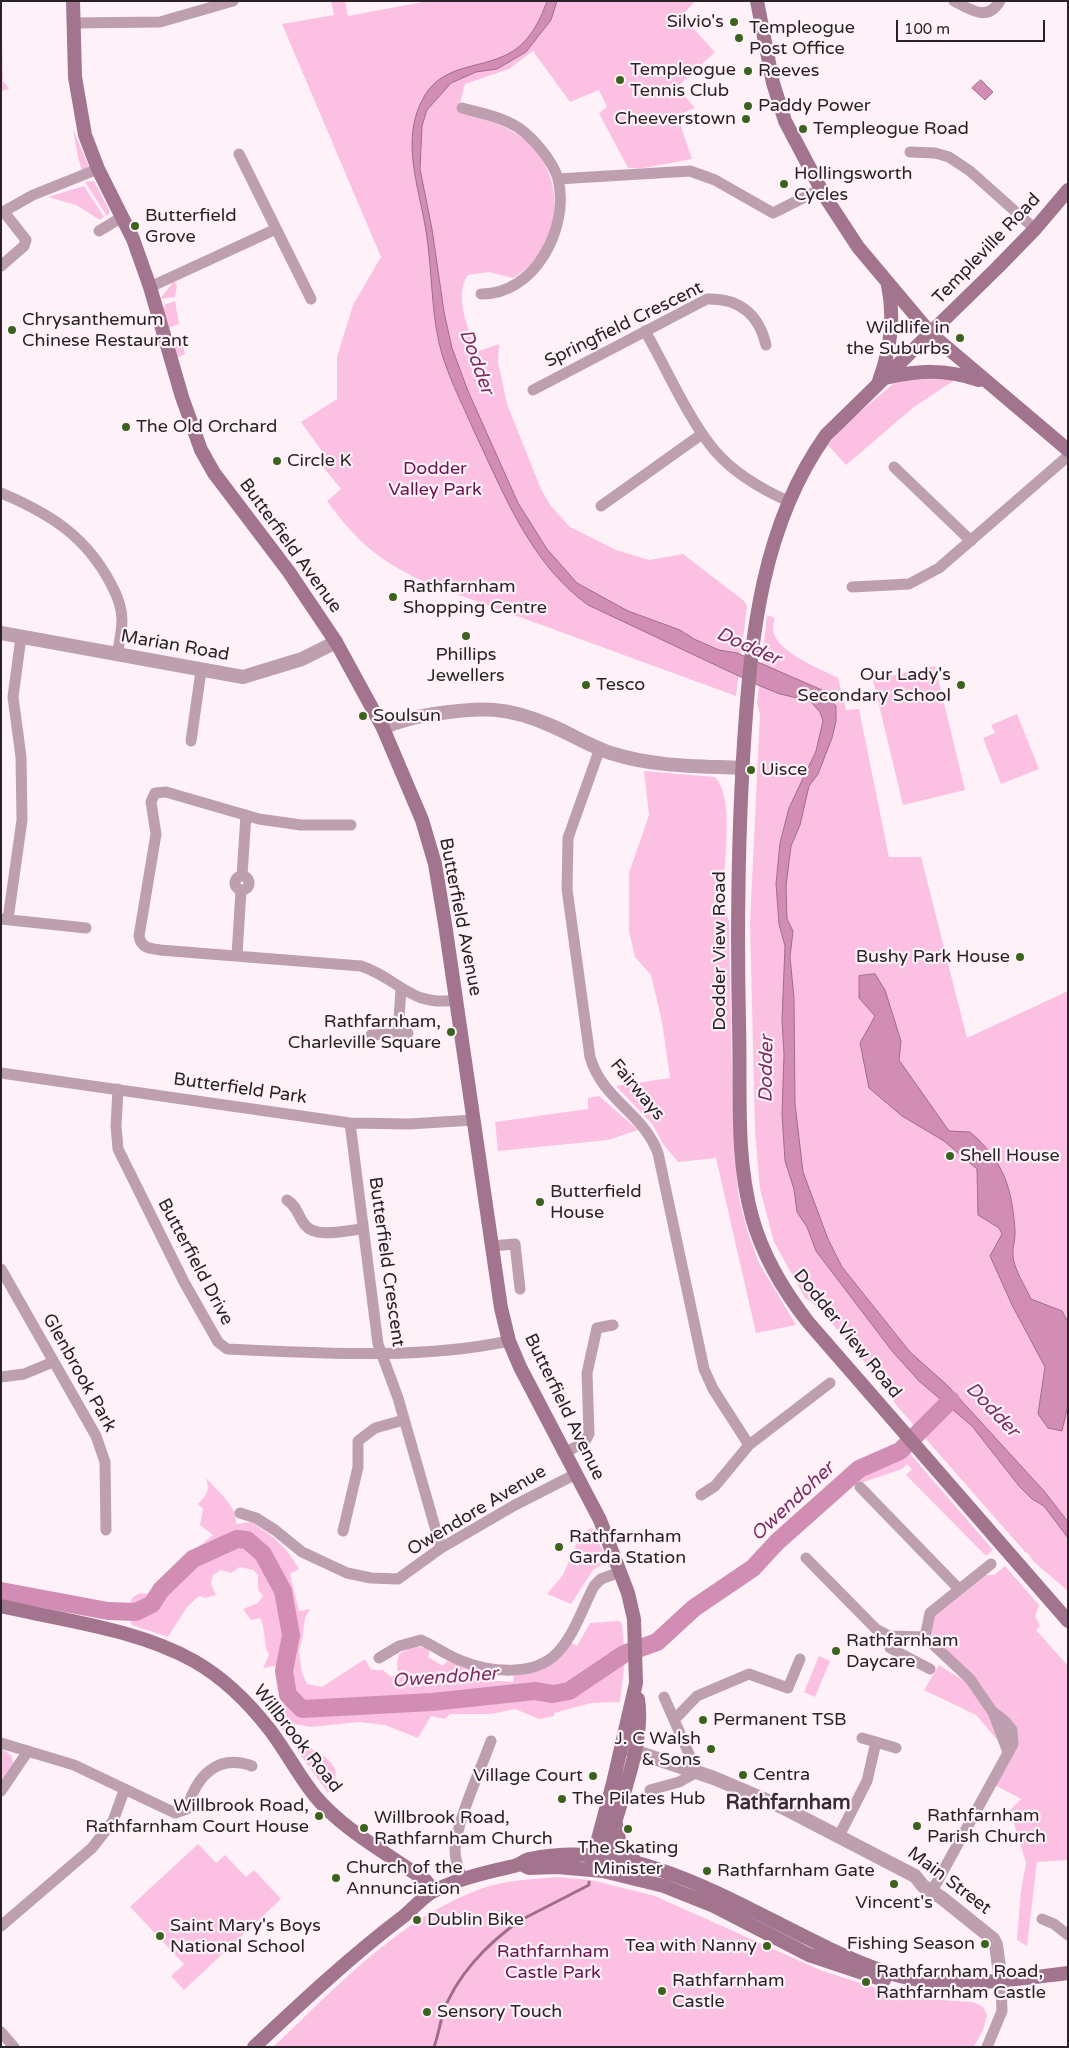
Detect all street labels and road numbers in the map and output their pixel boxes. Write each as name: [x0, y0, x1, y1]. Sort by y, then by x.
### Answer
street label: Templeville Road: [929, 189, 1045, 309]
street label: Springfield Crescent: [541, 277, 707, 373]
street label: Butterfield Avenue: [234, 475, 346, 617]
street label: Marian Road: [119, 626, 231, 666]
street label: Butterfield Avenue: [434, 836, 486, 998]
street label: Dodder View Road: [709, 871, 731, 1031]
street label: Fairways: [605, 1055, 669, 1125]
street label: Butterfield Park: [172, 1069, 308, 1109]
street label: Butterfield Crescent: [363, 1176, 409, 1348]
street label: Butterfield Drive: [152, 1195, 238, 1329]
street label: Dodder View Road: [788, 1265, 906, 1403]
street label: Glenbrook Park: [38, 1310, 120, 1436]
street label: Butterfield Avenue: [519, 1330, 609, 1484]
street label: Owendore Avenue: [404, 1461, 550, 1561]
street label: Willbrook Road: [248, 1681, 346, 1797]
street label: Main Street: [903, 1843, 995, 1919]

